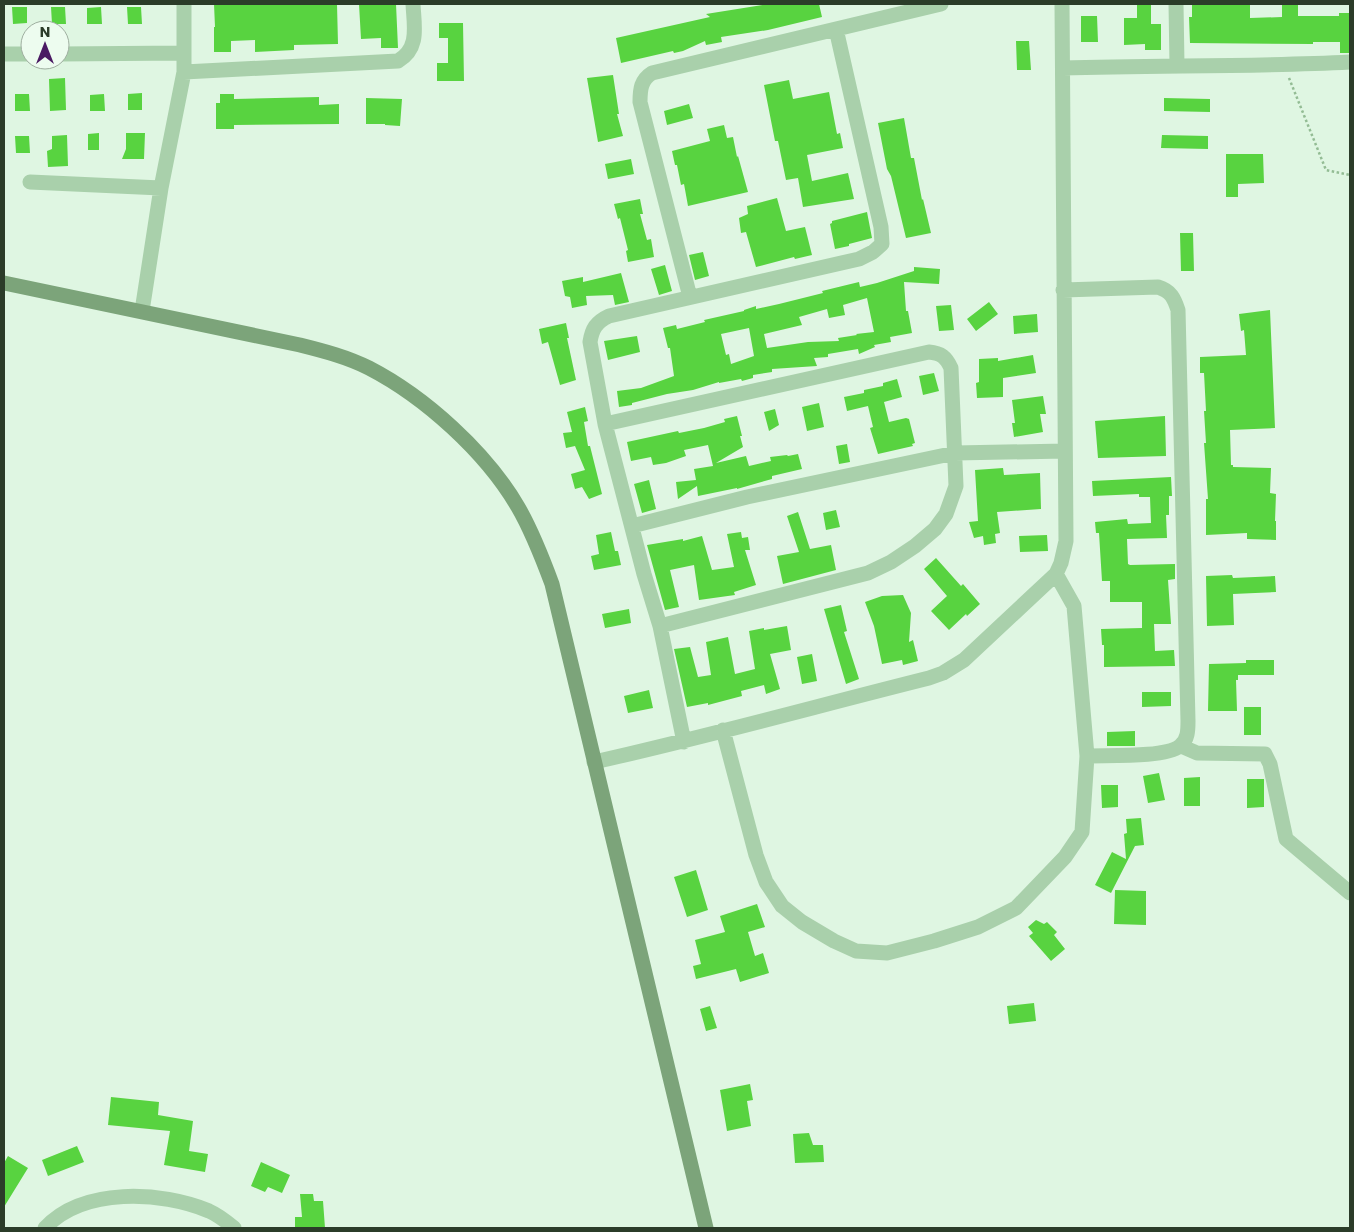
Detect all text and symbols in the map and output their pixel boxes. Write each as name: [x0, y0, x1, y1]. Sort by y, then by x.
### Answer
north arrow: [20, 20, 70, 70]
text: N: [40, 22, 50, 42]

